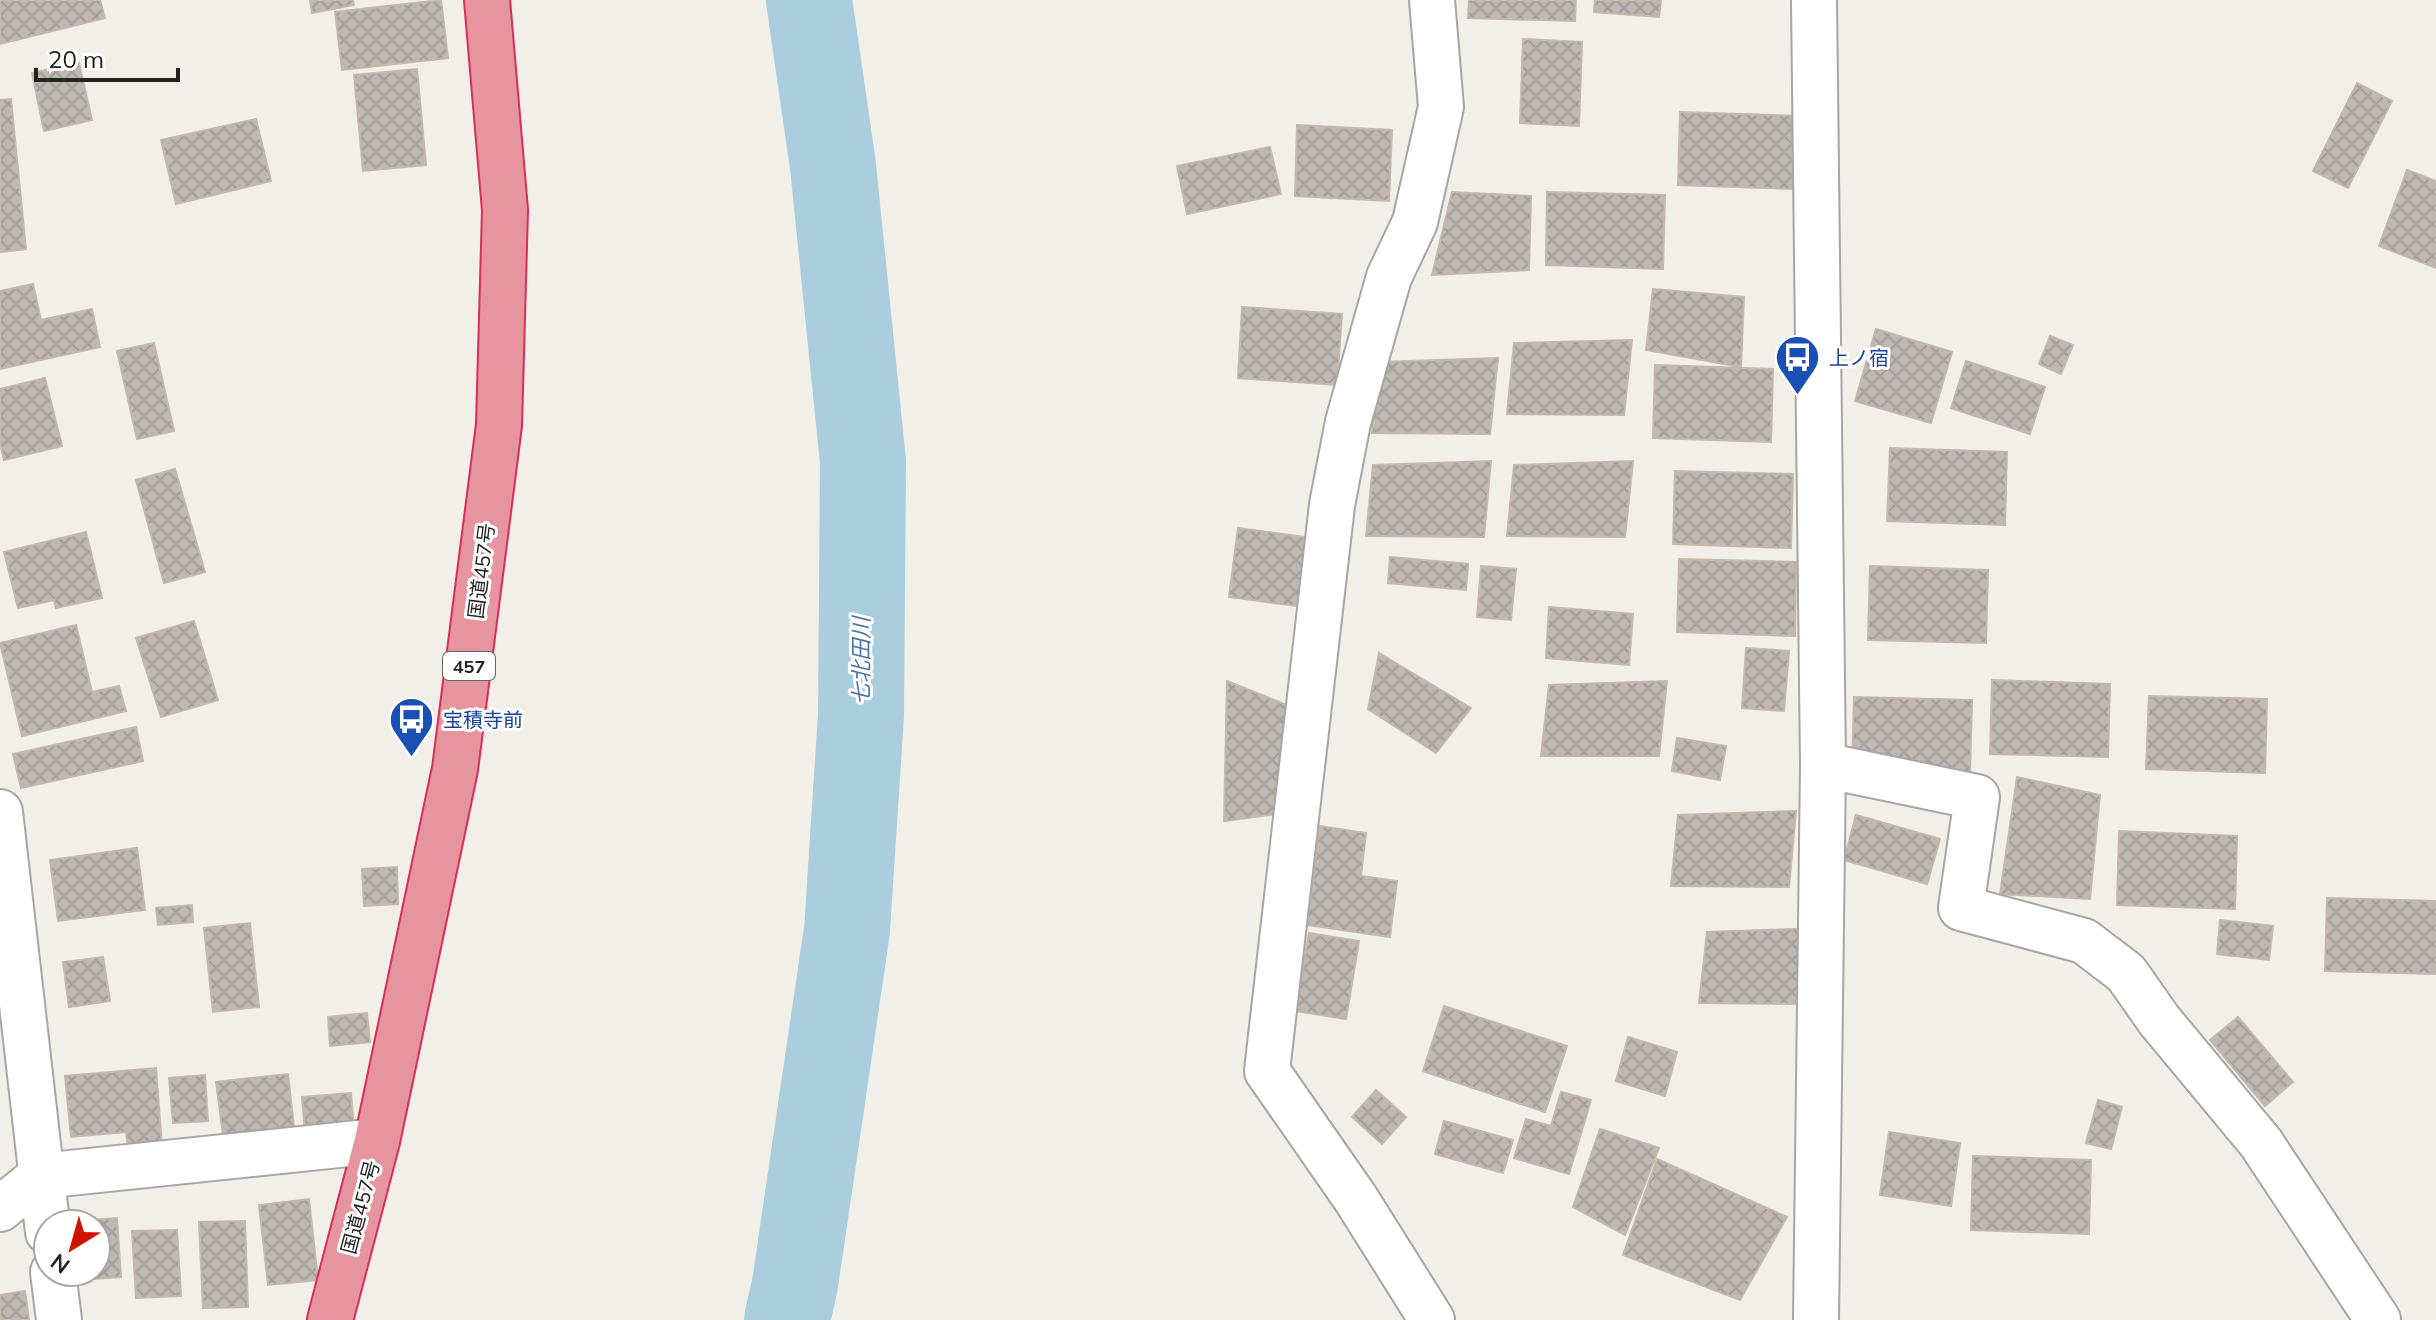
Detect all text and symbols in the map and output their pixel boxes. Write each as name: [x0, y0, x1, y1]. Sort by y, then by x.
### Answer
scale bar: [36, 32, 178, 82]
text: 20 m: [48, 44, 104, 74]
bus stop icon: 上ノ宿: [1774, 333, 1822, 396]
place label: 上ノ宿: [1829, 345, 1889, 370]
street label: 国道457号: [463, 522, 499, 620]
water label: 七北田川: [847, 615, 875, 705]
road number: 457: [443, 652, 495, 680]
bus stop icon: 宝積寺前: [388, 695, 436, 758]
place label: 宝積寺前: [443, 707, 523, 732]
street label: 国道457号: [336, 1157, 384, 1257]
north arrow: [32, 1208, 112, 1288]
text: N: [45, 1248, 75, 1280]

